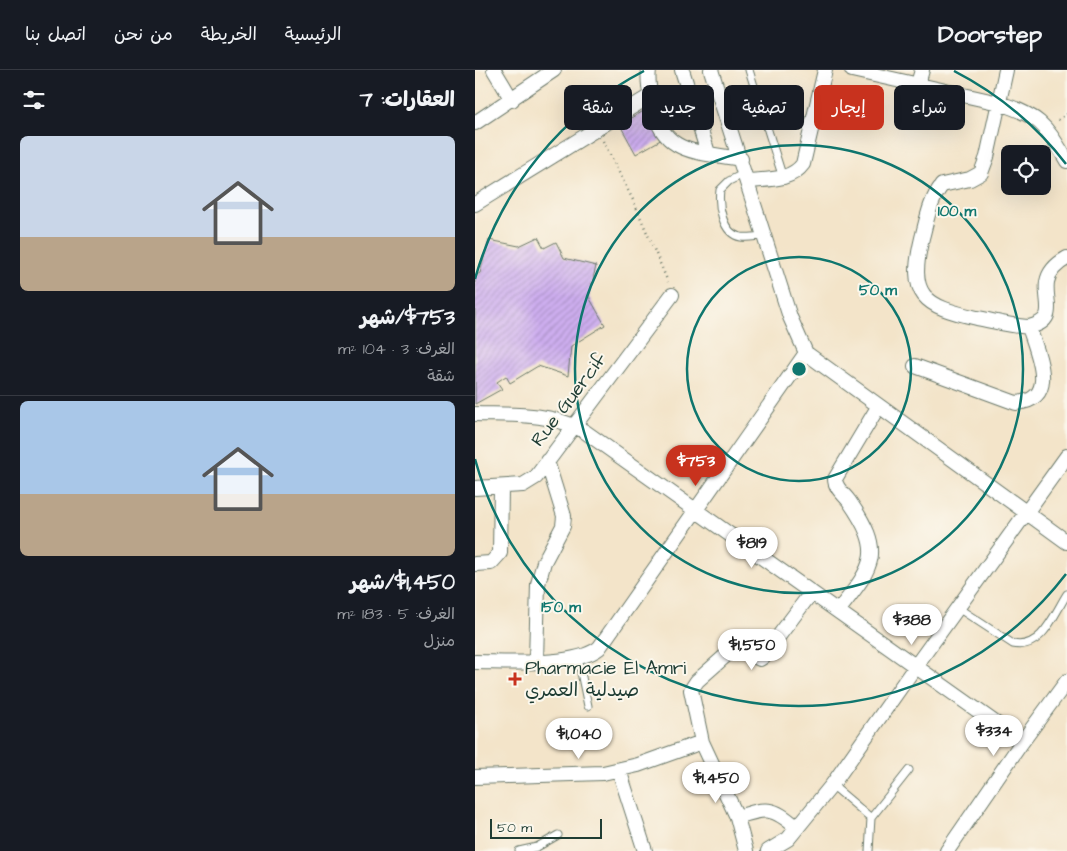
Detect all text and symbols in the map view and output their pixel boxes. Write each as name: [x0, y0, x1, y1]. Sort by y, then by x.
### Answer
text: Doorstep: [938, 18, 1042, 52]
text: اتصل بنا: [25, 22, 86, 47]
text: من نحن: [114, 22, 173, 47]
text: الخريطة: [201, 22, 257, 47]
text: الرئيسية: [285, 22, 341, 47]
text: العقارات: 7: [360, 85, 455, 114]
chip: شقة: [564, 85, 632, 130]
chip: جديد: [642, 85, 714, 130]
chip: تصفية: [724, 85, 804, 130]
chip: إيجار: [814, 85, 884, 130]
chip: شراء: [894, 85, 965, 130]
icon: filters: [20, 86, 48, 114]
map controls: [1001, 145, 1051, 195]
button: locate: [1001, 145, 1051, 195]
icon: home: [193, 168, 283, 258]
text: 100 m: [938, 201, 977, 222]
text: 50 m: [859, 280, 897, 301]
text: $753/شهر: [360, 303, 455, 332]
text: الغرف: 3 · 104 m²: [338, 338, 455, 360]
street label: Rue Guercif: [525, 347, 614, 452]
centre of rings: [790, 360, 808, 378]
text: شقة: [427, 365, 455, 387]
icon: home: [193, 434, 283, 524]
pin: $753: [666, 444, 726, 487]
text: $753: [677, 450, 715, 472]
pin: $819: [722, 526, 782, 569]
text: $819: [737, 532, 767, 554]
text: $1,450/شهر: [350, 568, 455, 597]
text: 150 m: [541, 597, 581, 618]
text: الغرف: 5 · 183 m²: [337, 603, 455, 625]
pin: $388: [882, 604, 942, 646]
text: $388: [893, 609, 931, 631]
pin: $1,550: [711, 628, 793, 671]
text: منزل: [423, 630, 455, 652]
text: $1,550: [729, 634, 775, 656]
place label: Pharmacie El Amri صيدلية العمري: [525, 655, 686, 704]
marker: Pharmacie El Amri صيدلية العمري: [509, 673, 521, 685]
pin: $334: [964, 714, 1024, 757]
pin: $1,040: [538, 718, 620, 760]
text: $334: [976, 720, 1012, 742]
text: $1,040: [557, 723, 601, 745]
pin: $1,450: [675, 762, 757, 804]
text: $1,450: [693, 767, 739, 789]
scale bar: [490, 816, 603, 839]
text: 50 m: [497, 818, 532, 838]

